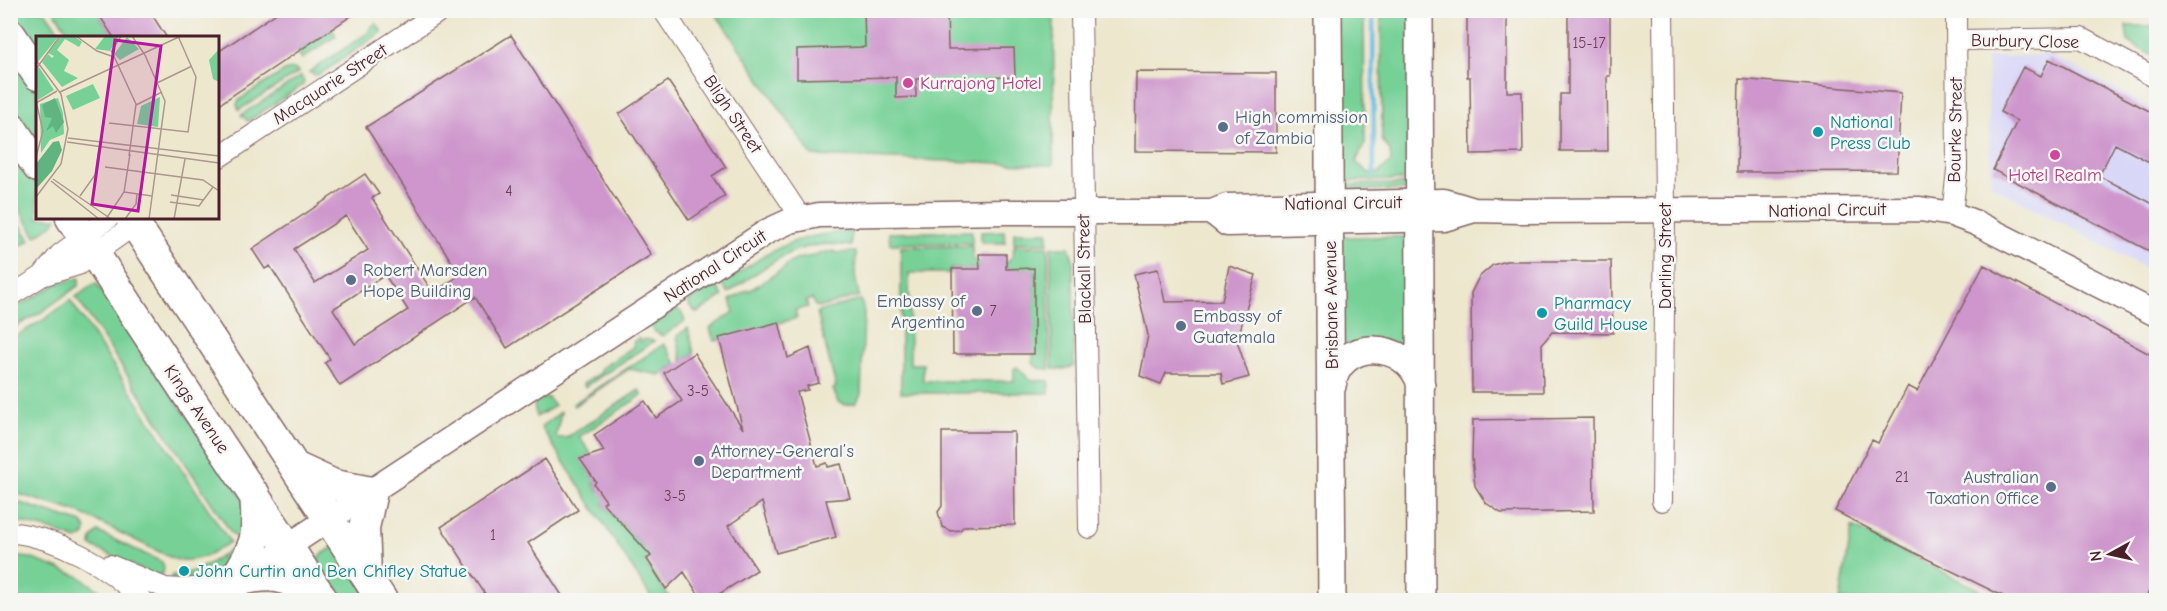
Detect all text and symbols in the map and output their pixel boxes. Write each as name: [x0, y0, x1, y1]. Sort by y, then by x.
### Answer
street label: Burbury Close: [1971, 30, 2079, 53]
house number: 15-17: [1572, 34, 1606, 52]
inset map: [36, 36, 219, 219]
street label: Macquarie Street: [269, 39, 392, 129]
street label: Bligh Street: [699, 71, 767, 158]
place label: Kurrajong Hotel: [920, 73, 1042, 94]
marker: Kurrajong Hotel: [901, 76, 915, 90]
street label: Bourke Street: [1944, 76, 1967, 183]
place label: High commission of Zambia: [1235, 107, 1368, 149]
place label: National Press Club: [1830, 112, 1911, 154]
marker: High commission of Zambia: [1216, 120, 1230, 134]
marker: National Press Club: [1811, 125, 1825, 139]
marker: Hotel Realm: [2048, 148, 2062, 162]
place label: Hotel Realm: [2008, 165, 2102, 186]
house number: 4: [505, 182, 513, 200]
street label: National Circuit: [1284, 192, 1403, 215]
street label: National Circuit: [1768, 199, 1887, 222]
street label: Darling Street: [1655, 202, 1676, 309]
street label: Blackall Street: [1073, 213, 1096, 324]
street label: National Circuit: [660, 225, 771, 307]
street label: Brisbane Avenue: [1320, 241, 1343, 369]
place label: Robert Marsden Hope Building: [363, 260, 487, 302]
marker: Robert Marsden Hope Building: [344, 273, 358, 287]
place label: Embassy of Argentina: [877, 291, 966, 333]
place label: Pharmacy Guild House: [1554, 293, 1648, 335]
house number: 7: [989, 302, 997, 320]
marker: Embassy of Argentina: [970, 304, 984, 318]
place label: Embassy of Guatemala: [1193, 306, 1282, 348]
marker: Pharmacy Guild House: [1535, 306, 1549, 320]
marker: Embassy of Guatemala: [1174, 319, 1188, 333]
street label: Kings Avenue: [159, 361, 234, 457]
house number: 3-5: [687, 382, 709, 400]
place label: Attorney-General’s Department: [711, 441, 854, 483]
marker: Attorney-General’s Department: [692, 454, 706, 468]
place label: Australian Taxation Office: [1926, 467, 2039, 509]
house number: 21: [1895, 468, 1909, 486]
marker: Australian Taxation Office: [2044, 480, 2058, 494]
house number: 3-5: [664, 487, 686, 505]
north arrow: [2080, 524, 2140, 584]
house number: 1: [490, 526, 496, 544]
text: N: [2086, 550, 2106, 562]
place label: John Curtin and Ben Chifley Statue: [196, 561, 467, 582]
marker: John Curtin and Ben Chifley Statue: [177, 564, 191, 578]

